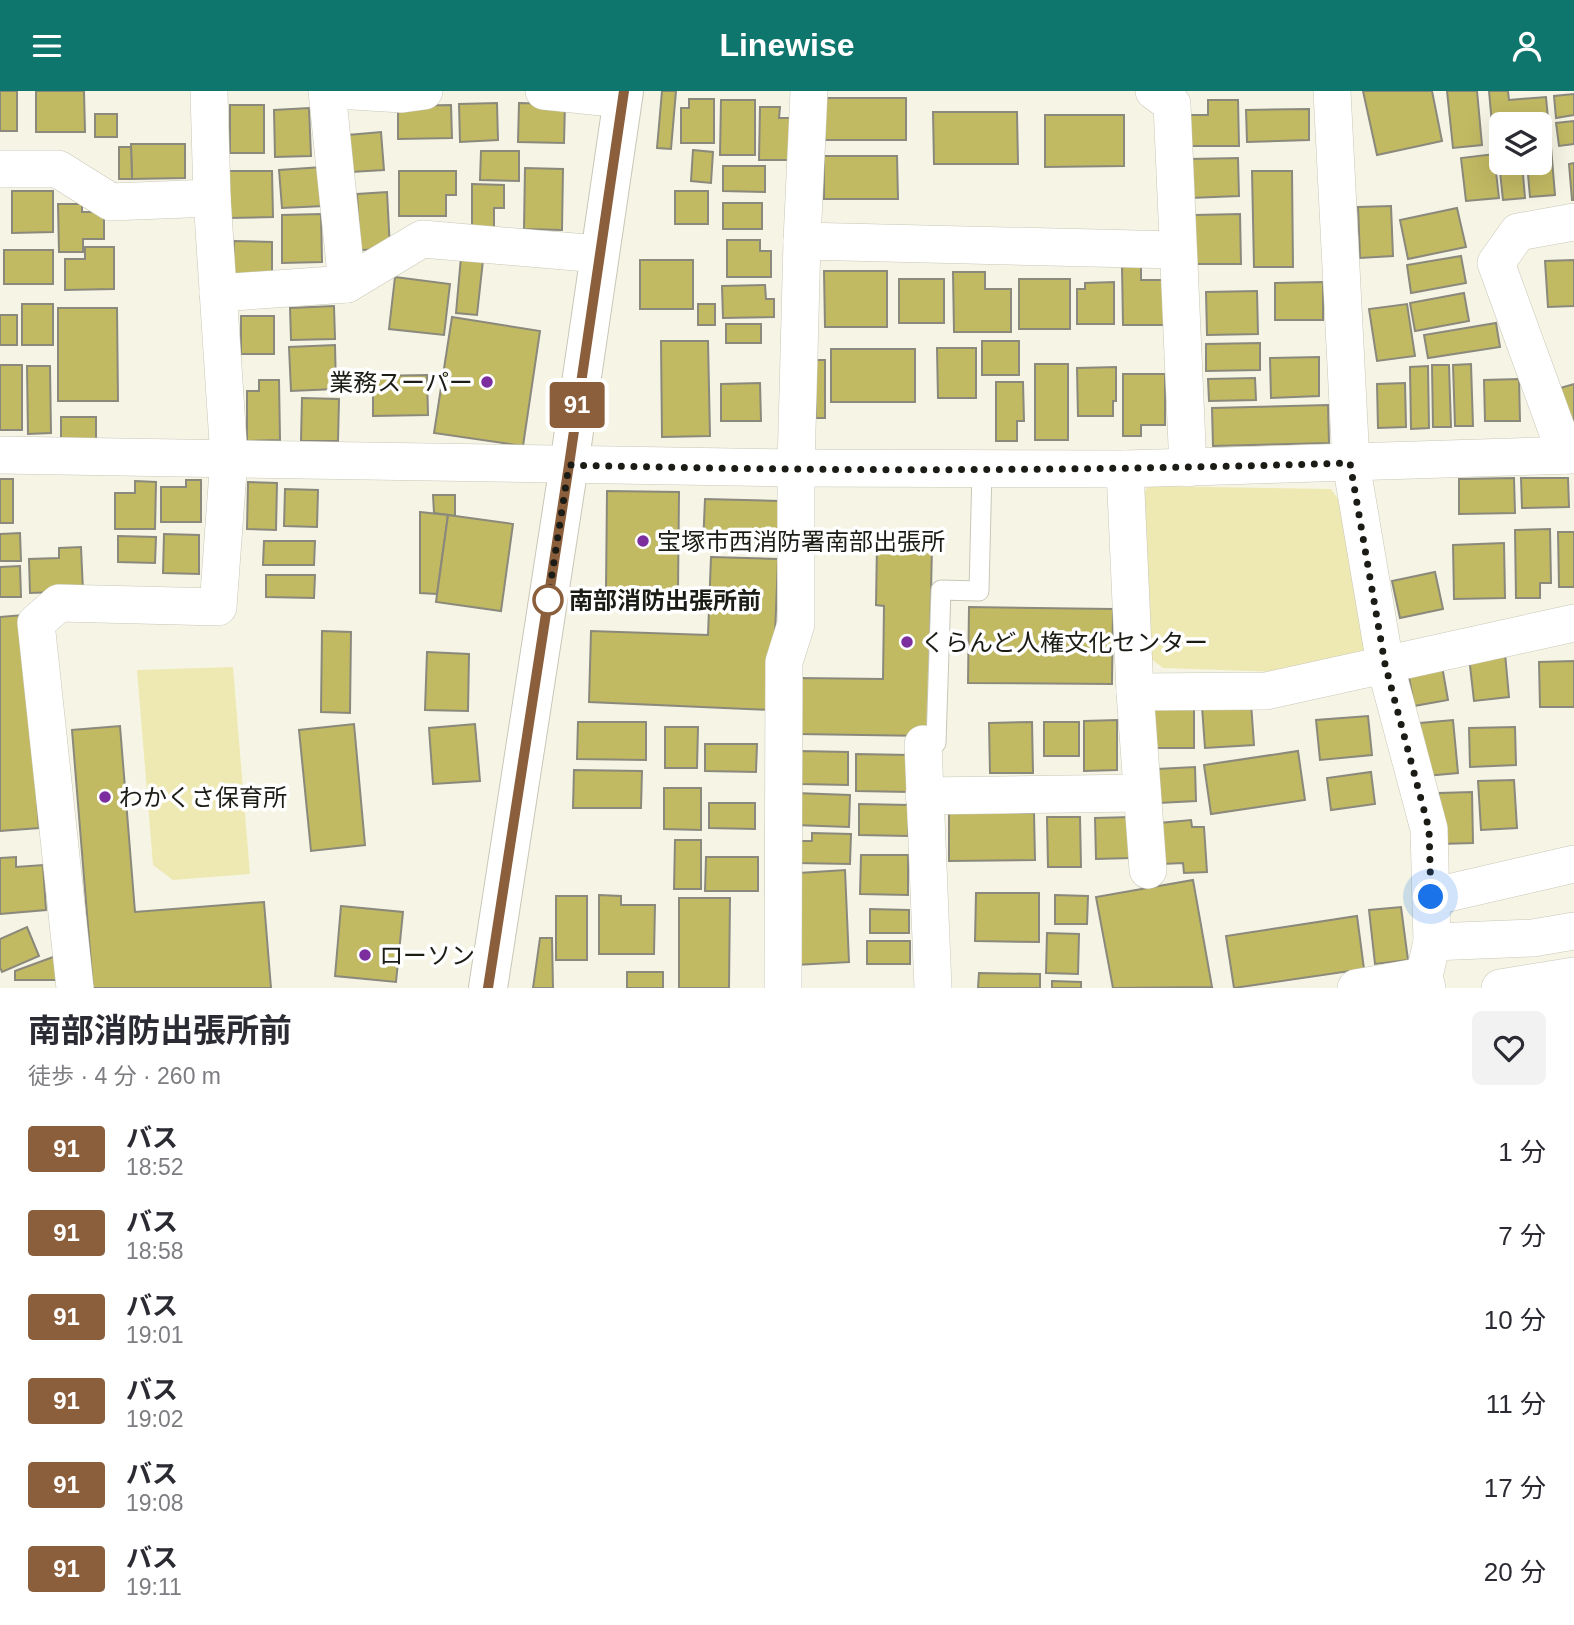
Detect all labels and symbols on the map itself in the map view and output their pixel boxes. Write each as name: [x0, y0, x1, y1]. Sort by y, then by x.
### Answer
place label: 業務スーパー: [329, 369, 473, 396]
marker: 業務スーパー: [479, 374, 495, 390]
line badge: 91: [546, 382, 608, 428]
place label: 宝塚市西消防署南部出張所: [657, 528, 945, 555]
marker: 宝塚市西消防署南部出張所: [635, 533, 651, 549]
marker: 南部消防出張所前: [533, 585, 563, 615]
place label: 南部消防出張所前: [569, 587, 761, 614]
place label: くらんど人権文化センター: [921, 629, 1208, 656]
marker: くらんど人権文化センター: [899, 634, 915, 650]
place label: わかくさ保育所: [119, 784, 287, 811]
marker: わかくさ保育所: [97, 789, 113, 805]
your location: [1413, 879, 1448, 914]
place label: ローソン: [379, 942, 475, 969]
marker: ローソン: [357, 947, 373, 963]

